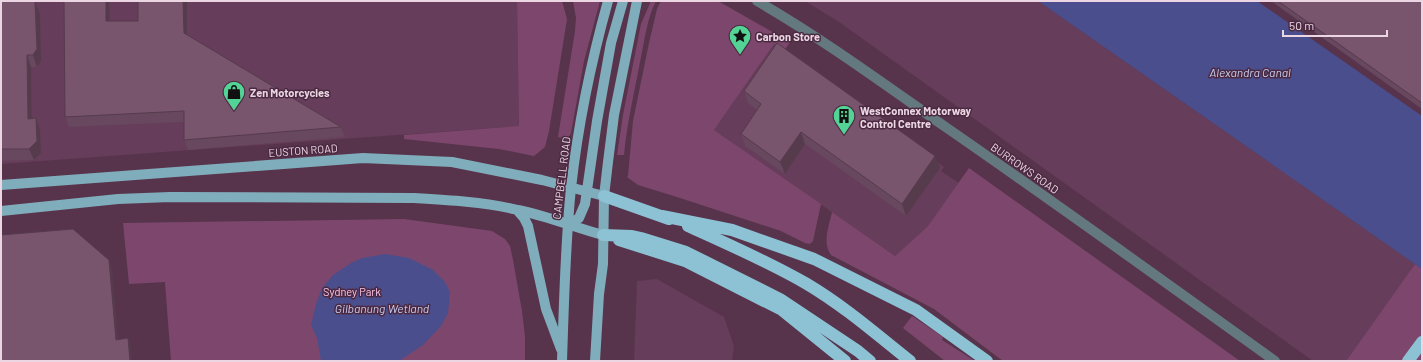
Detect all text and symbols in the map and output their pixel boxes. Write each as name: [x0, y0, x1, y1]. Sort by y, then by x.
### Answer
scale bar: [1283, 12, 1387, 38]
text: 50 m: [1289, 18, 1314, 32]
place icon: Carbon Store: [727, 23, 753, 56]
place label: Carbon Store: [756, 30, 820, 43]
water label: Alexandra Canal: [1209, 65, 1291, 79]
shop icon: Zen Motorcycles: [221, 79, 247, 112]
place label: Zen Motorcycles: [250, 86, 330, 99]
building icon: WestConnex Motorway Control Centre: [831, 103, 857, 136]
place label: WestConnex Motorway Control Centre: [860, 104, 972, 130]
street label: CAMPBELL ROAD: [549, 136, 573, 220]
street label: BURROWS ROAD: [989, 140, 1061, 196]
street label: EUSTON ROAD: [268, 141, 338, 159]
park label: Sydney Park: [323, 285, 381, 298]
water label: Gilbanung Wetland: [335, 301, 430, 315]

